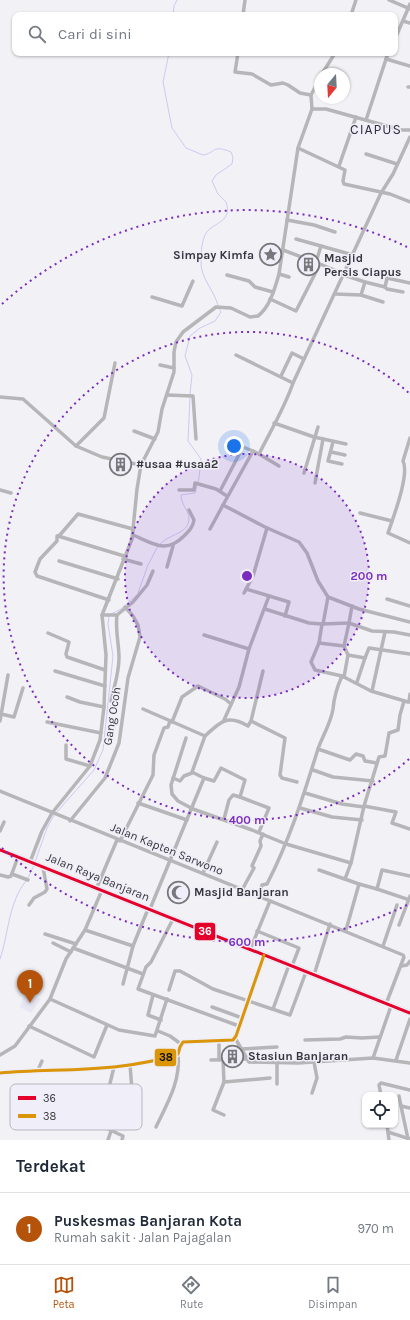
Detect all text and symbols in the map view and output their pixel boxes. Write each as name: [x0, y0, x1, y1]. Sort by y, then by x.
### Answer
search box: [12, 12, 398, 56]
icon: search: [26, 23, 48, 45]
text: Cari di sini: [58, 25, 132, 43]
north arrow: [314, 68, 350, 104]
district label: CIAPUS: [350, 121, 402, 138]
place icon: Simpay Kimfa: [257, 242, 283, 268]
place label: Simpay Kimfa: [173, 248, 254, 262]
place label: Masjid Persis Ciapus: [324, 251, 401, 279]
building icon: Masjid Persis Ciapus: [295, 252, 321, 278]
your location: [224, 436, 244, 456]
building icon: #usaa #usaa2: [108, 451, 134, 477]
place label: #usaa #usaa2: [136, 457, 218, 471]
centre of rings: [240, 569, 254, 583]
text: 200 m: [351, 569, 387, 583]
street label: Gang Ocoh: [100, 686, 124, 746]
text: 400 m: [229, 813, 265, 827]
street label: Jalan Kapten Sarwono: [109, 820, 225, 878]
street label: Jalan Raya Banjaran: [44, 850, 152, 904]
mosque icon: Masjid Banjaran: [165, 879, 191, 905]
place label: Masjid Banjaran: [194, 885, 289, 899]
line badge: 36: [194, 922, 216, 941]
text: 36: [198, 925, 212, 938]
text: 600 m: [229, 935, 265, 949]
pin: 1: [17, 970, 43, 1003]
building icon: Stasiun Banjaran: [220, 1043, 246, 1069]
line badge: 38: [154, 1048, 177, 1067]
place label: Stasiun Banjaran: [248, 1049, 348, 1063]
text: 38: [159, 1051, 173, 1064]
legend: [10, 1084, 142, 1130]
text: 36: [43, 1092, 56, 1105]
map controls: [362, 1092, 398, 1128]
button: locate: [362, 1092, 398, 1128]
text: 38: [43, 1110, 56, 1123]
text: Terdekat: [16, 1156, 85, 1176]
text: Puskesmas Banjaran Kota: [54, 1212, 242, 1230]
text: 1: [27, 1221, 31, 1236]
text: 970 m: [357, 1221, 394, 1236]
text: Rumah sakit · Jalan Pajagalan: [54, 1230, 232, 1245]
tab: Peta: [53, 1274, 75, 1311]
tab: Rute: [180, 1274, 203, 1311]
tab: Disimpan: [308, 1274, 357, 1311]

